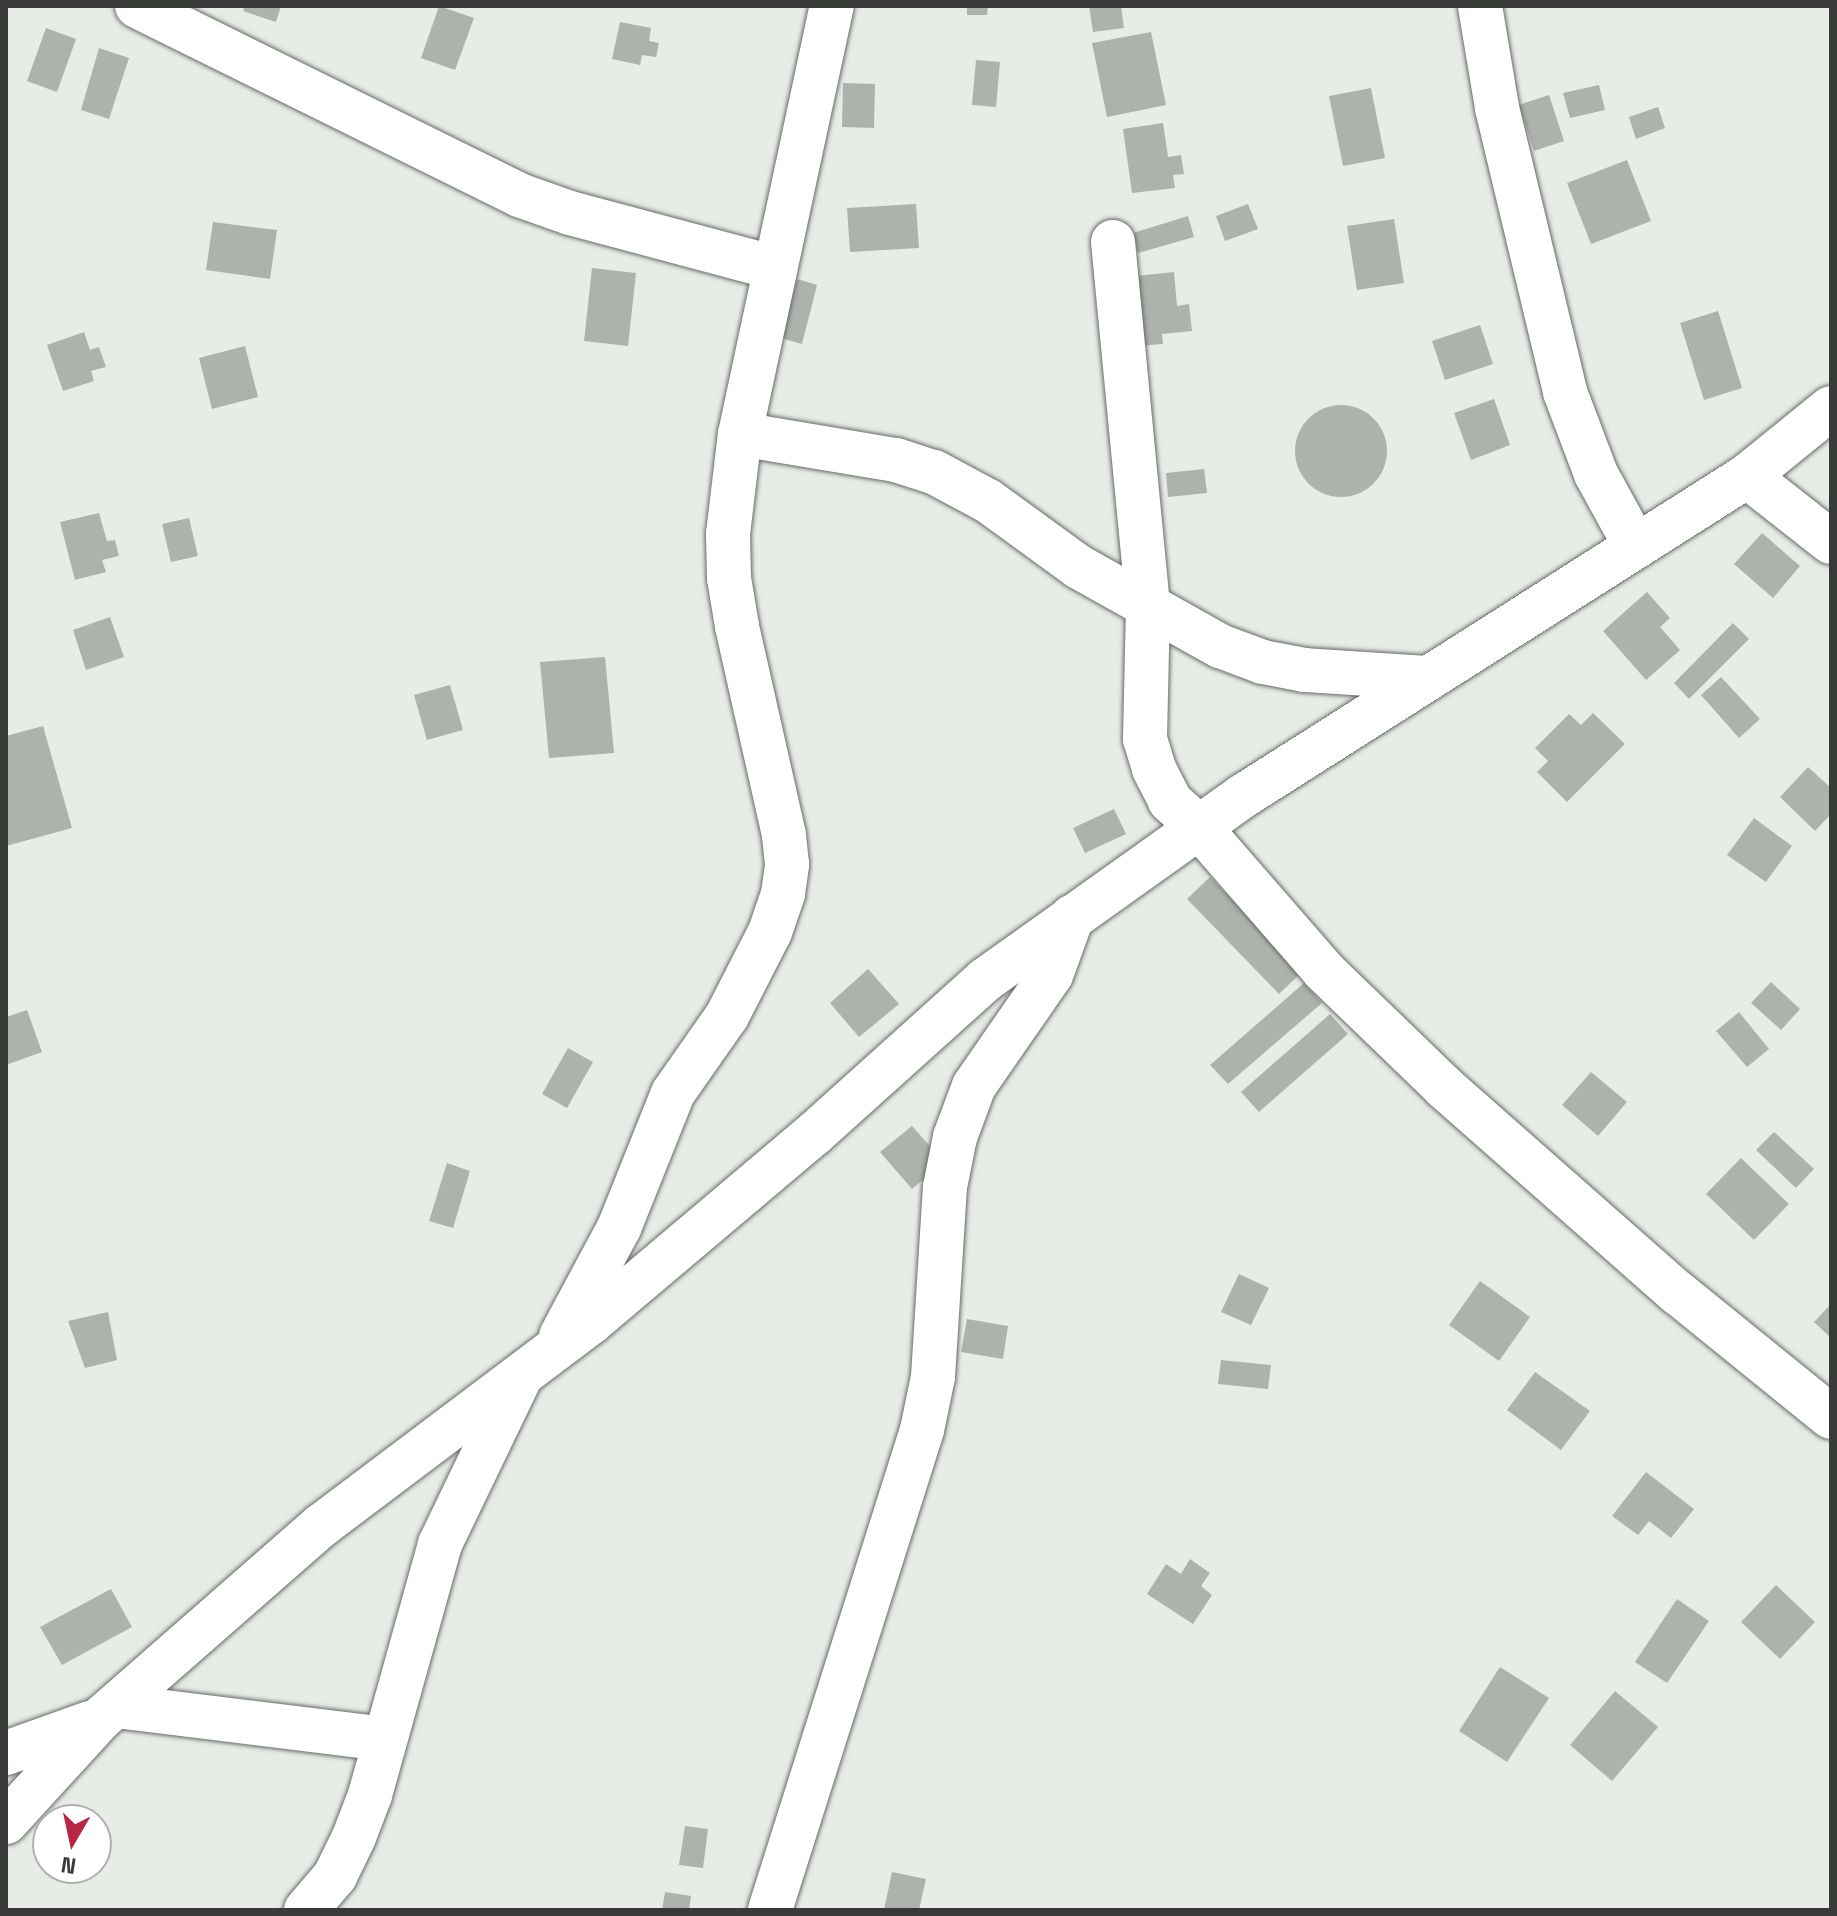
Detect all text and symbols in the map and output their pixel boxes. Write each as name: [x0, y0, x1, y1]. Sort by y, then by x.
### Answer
north arrow: [32, 1804, 112, 1884]
text: N: [59, 1851, 78, 1881]

